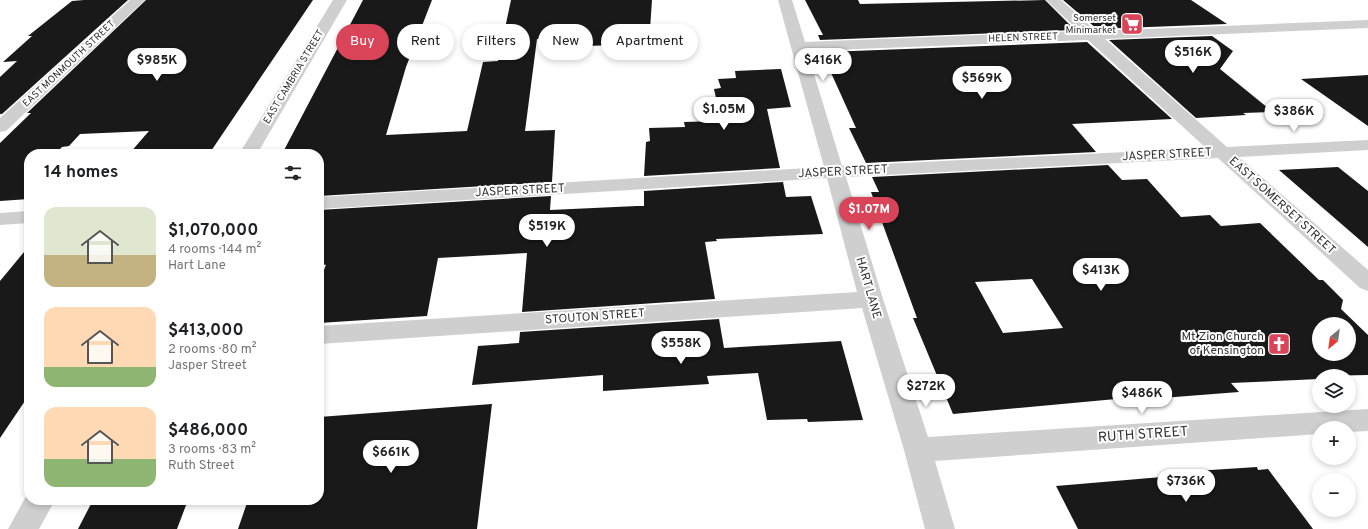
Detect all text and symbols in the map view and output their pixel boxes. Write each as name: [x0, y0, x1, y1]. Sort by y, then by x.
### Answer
supermarket icon: Somerset Minimarket: [1119, 11, 1145, 37]
place label: Somerset Minimarket: [1065, 12, 1116, 37]
street label: EAST MONMOUTH STREET: [20, 18, 118, 110]
chip: Buy: [336, 24, 389, 60]
chip: Rent: [397, 24, 454, 60]
chip: Filters: [462, 24, 530, 60]
chip: New: [538, 24, 593, 60]
chip: Apartment: [601, 24, 698, 60]
street label: EAST CAMBRIA STREET: [261, 27, 327, 126]
street label: HELEN STREET: [988, 30, 1058, 46]
pin: $516K: [1165, 40, 1221, 74]
text: $516K: [1174, 45, 1212, 61]
pin: $985K: [129, 48, 185, 82]
pin: $416K: [795, 48, 851, 82]
text: $985K: [136, 53, 178, 69]
text: $416K: [804, 53, 842, 69]
pin: $569K: [954, 66, 1010, 100]
text: $569K: [962, 71, 1003, 87]
pin: $1.05M: [691, 97, 757, 131]
pin: $386K: [1266, 99, 1322, 133]
text: $1.05M: [702, 102, 746, 118]
text: $386K: [1273, 104, 1315, 120]
street label: JASPER STREET: [1122, 145, 1212, 165]
street label: EAST SOMERSET STREET: [1225, 154, 1339, 258]
text: 14 homes: [44, 162, 118, 184]
icon: filters: [282, 162, 304, 184]
street label: JASPER STREET: [798, 162, 888, 182]
street label: JASPER STREET: [475, 181, 565, 201]
pin: $1.07M: [836, 197, 902, 231]
text: $1.07M: [848, 202, 890, 218]
pin: $519K: [519, 214, 575, 248]
text: $519K: [528, 219, 566, 235]
text: $1,070,000: [168, 220, 259, 242]
icon: home: [76, 223, 124, 271]
text: 4 rooms · 144 m²: [168, 242, 261, 258]
street label: HART LANE: [852, 255, 884, 321]
text: Hart Lane: [168, 258, 226, 274]
pin: $413K: [1073, 258, 1129, 292]
text: $413K: [1082, 263, 1120, 279]
street label: STOUTON STREET: [545, 306, 645, 328]
north arrow: [1312, 317, 1356, 361]
map controls: [1312, 317, 1356, 517]
text: $413,000: [168, 320, 244, 342]
icon: home: [76, 323, 124, 371]
place label: Mt Zion Church of Kensington: [1181, 329, 1264, 359]
pin: $558K: [653, 331, 709, 365]
church icon: Mt Zion Church of Kensington: [1266, 331, 1292, 357]
text: $558K: [660, 336, 702, 352]
text: 2 rooms · 80 m²: [168, 342, 257, 358]
text: Jasper Street: [168, 358, 247, 374]
button: layers: [1312, 369, 1356, 413]
pin: $272K: [898, 374, 954, 408]
text: $272K: [906, 379, 946, 395]
pin: $486K: [1114, 381, 1170, 415]
text: $486K: [1121, 386, 1163, 402]
text: $486,000: [168, 420, 248, 442]
button: +: [1312, 421, 1356, 465]
icon: home: [76, 423, 124, 471]
street label: RUTH STREET: [1097, 423, 1189, 447]
pin: $661K: [363, 440, 419, 474]
text: 3 rooms · 83 m²: [168, 442, 256, 458]
text: $661K: [372, 445, 410, 461]
text: Ruth Street: [168, 458, 235, 474]
pin: $736K: [1158, 469, 1214, 503]
button: −: [1312, 473, 1356, 517]
text: $736K: [1166, 474, 1206, 490]

